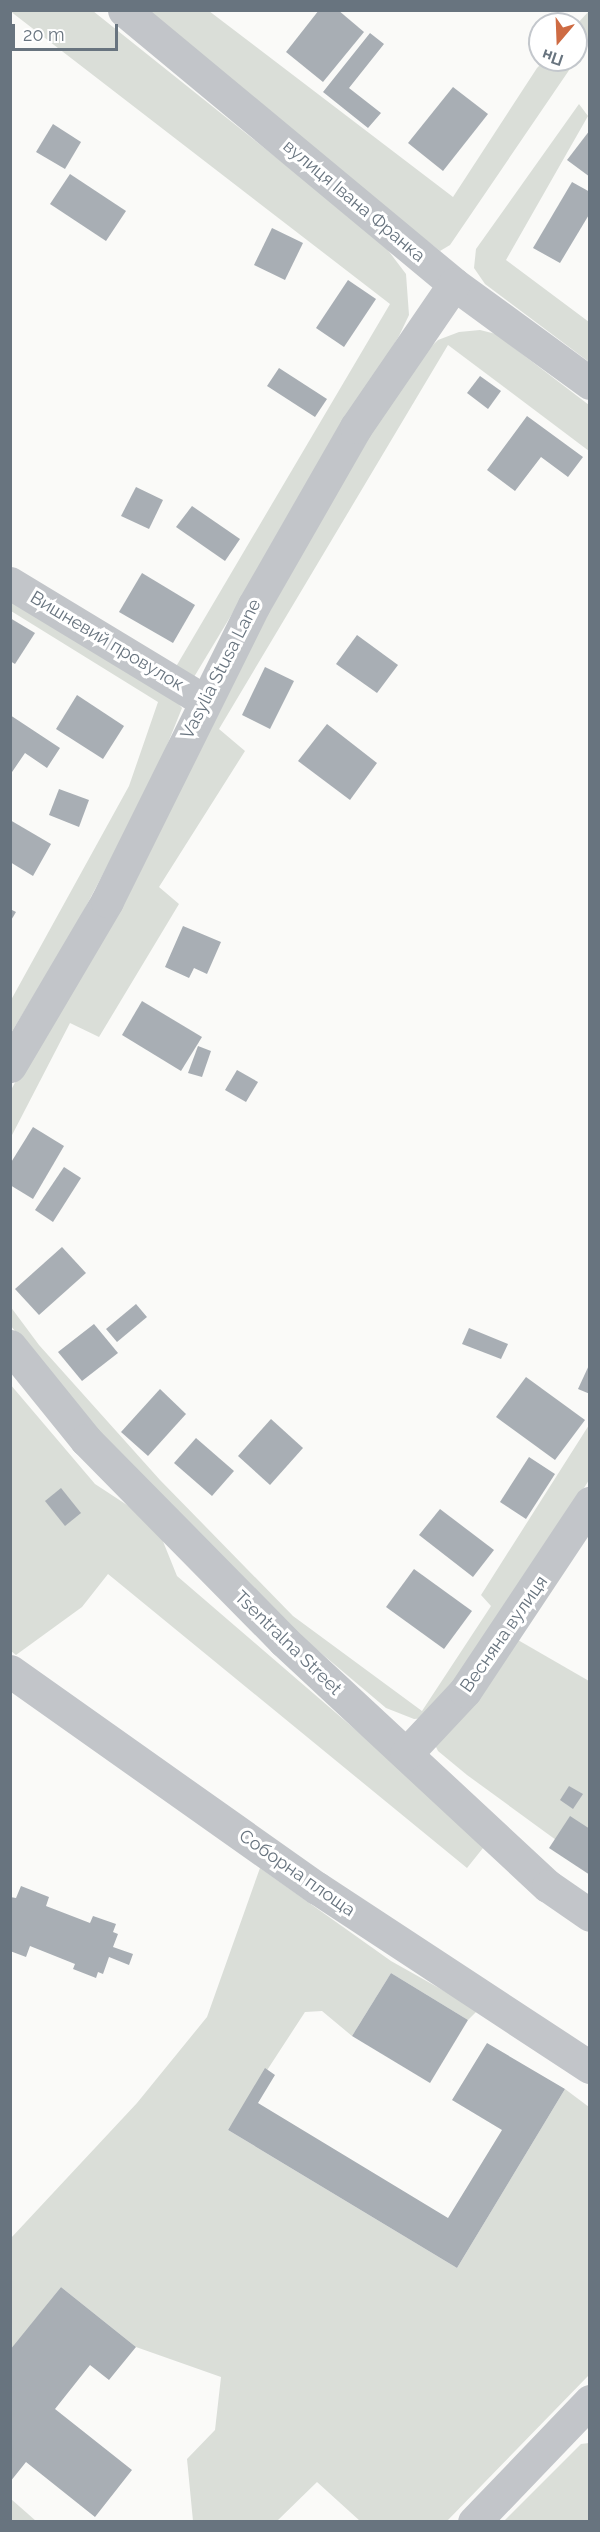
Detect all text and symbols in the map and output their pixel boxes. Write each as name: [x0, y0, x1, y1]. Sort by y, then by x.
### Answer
scale bar: [15, 12, 122, 50]
north arrow: [528, 12, 588, 72]
text: 20 m: [23, 24, 65, 45]
text: Пн: [539, 45, 566, 70]
street label: вулиця Івана Франка: [279, 135, 429, 267]
street label: Вишневий провулок: [26, 587, 188, 695]
street label: Vasylia Stusa Lane: [176, 595, 266, 743]
street label: Весняна вулиця: [456, 1572, 552, 1696]
street label: Tsentralna Street: [230, 1586, 346, 1700]
street label: Соборна площа: [235, 1825, 359, 1921]

